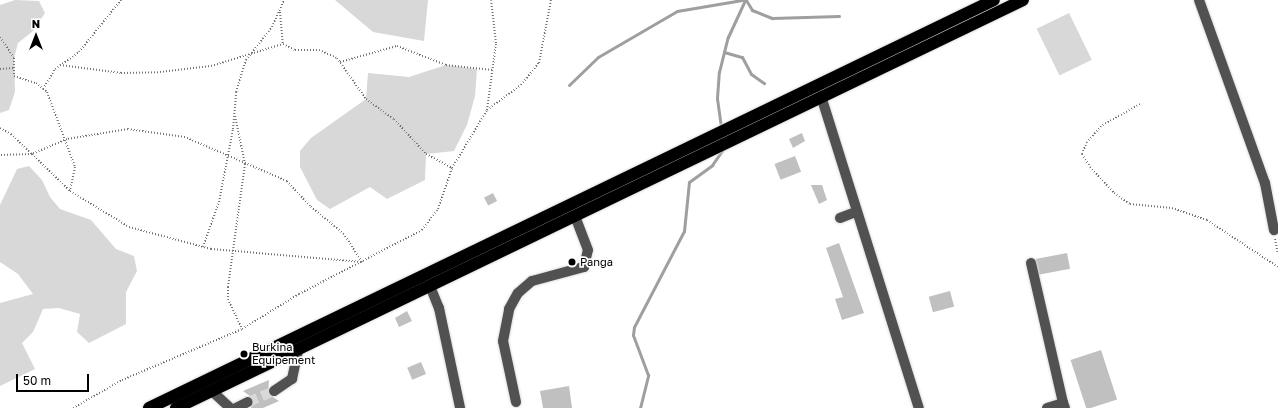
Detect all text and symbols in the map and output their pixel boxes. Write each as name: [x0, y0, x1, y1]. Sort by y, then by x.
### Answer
north arrow: [16, 16, 56, 56]
text: N: [32, 17, 40, 30]
place label: Panga: [580, 255, 613, 269]
marker: Panga: [567, 257, 577, 267]
place label: Burkina Equipement: [252, 341, 315, 367]
marker: Burkina Equipement: [239, 349, 249, 359]
scale bar: [18, 366, 91, 392]
text: 50 m: [23, 373, 51, 388]

